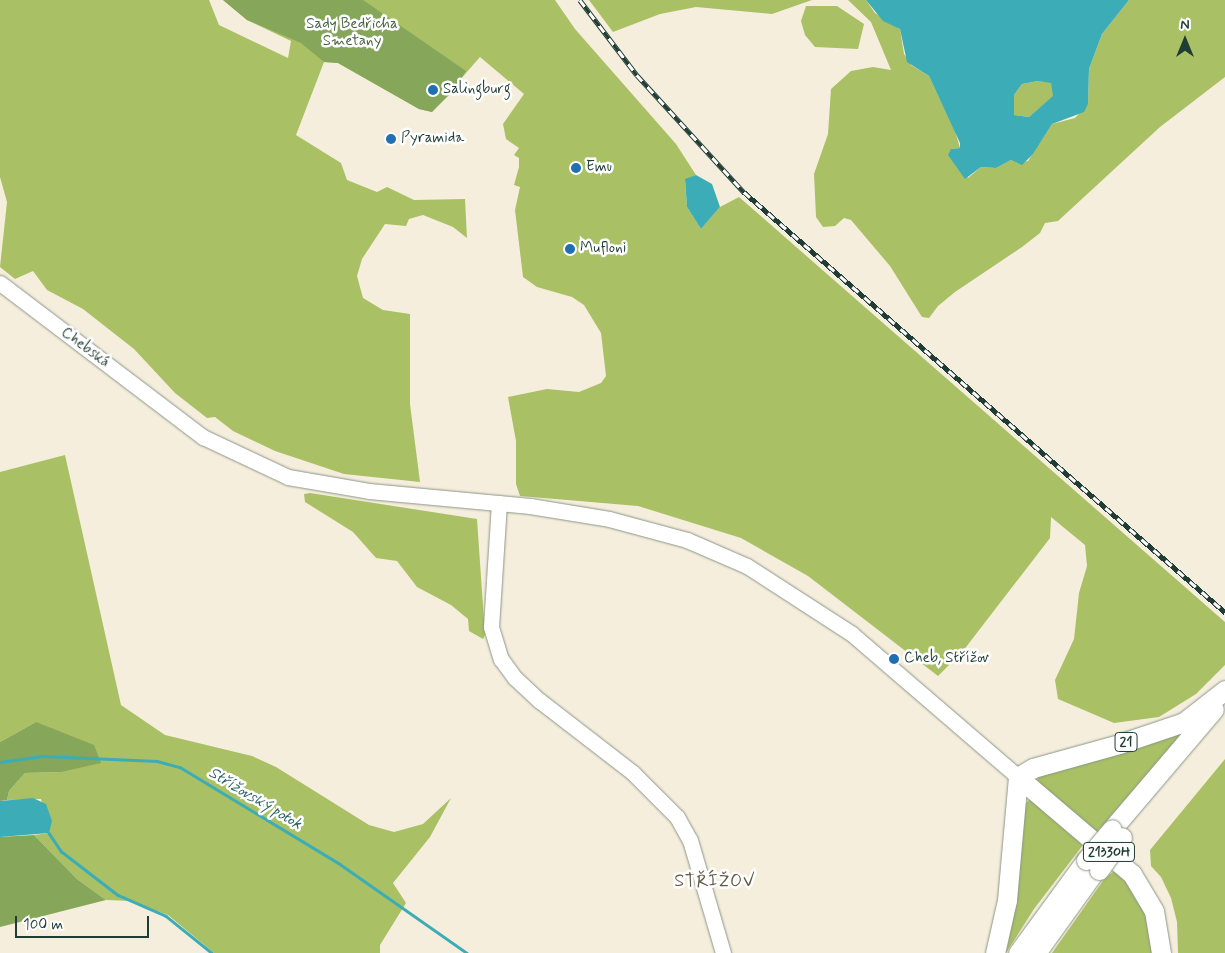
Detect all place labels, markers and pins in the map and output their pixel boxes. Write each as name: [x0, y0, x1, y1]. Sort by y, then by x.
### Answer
place label: Salingburg: [443, 81, 511, 99]
marker: Salingburg: [427, 84, 439, 96]
place label: Pyramida: [401, 130, 464, 148]
marker: Pyramida: [385, 133, 397, 145]
place label: Emu: [586, 159, 612, 177]
marker: Emu: [570, 162, 582, 174]
place label: Mufloni: [580, 240, 626, 258]
marker: Mufloni: [564, 243, 576, 255]
place label: Cheb, Střížov: [904, 650, 989, 668]
marker: Cheb, Střížov: [888, 653, 900, 665]

